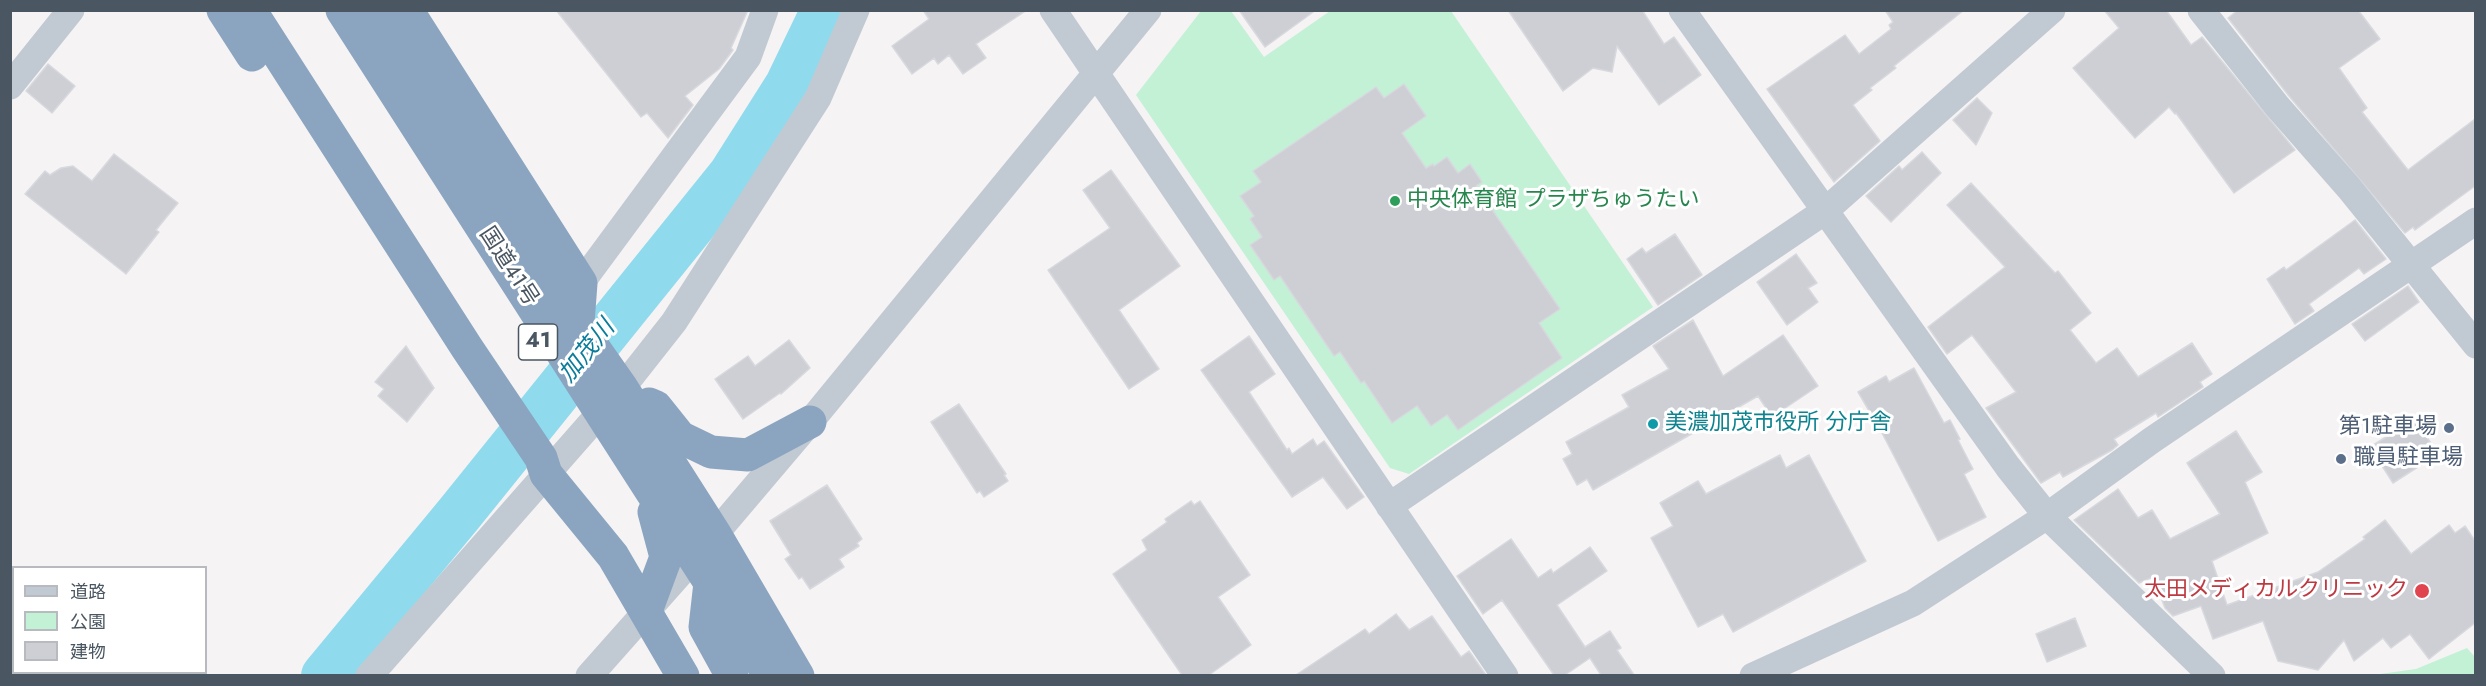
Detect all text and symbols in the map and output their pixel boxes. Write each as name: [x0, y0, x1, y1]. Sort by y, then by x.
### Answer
place label: 中央体育館 プラザちゅうたい: [1407, 188, 1700, 214]
marker: 中央体育館 プラザちゅうたい: [1388, 194, 1402, 208]
street label: 国道41号: [473, 223, 543, 311]
water label: 加茂川: [554, 315, 622, 389]
road number: 41: [518, 324, 558, 360]
place label: 美濃加茂市役所 分庁舎: [1665, 411, 1892, 437]
place label: 第1駐車場: [2339, 415, 2437, 441]
marker: 美濃加茂市役所 分庁舎: [1646, 417, 1660, 431]
marker: 第1駐車場: [2442, 421, 2456, 435]
place label: 職員駐車場: [2353, 446, 2463, 472]
marker: 職員駐車場: [2334, 452, 2348, 466]
legend: [12, 566, 207, 674]
place label: 太田メディカルクリニック: [2144, 578, 2408, 604]
text: 道路: [70, 579, 106, 605]
marker: 太田メディカルクリニック: [2413, 582, 2431, 600]
text: 公園: [70, 609, 106, 635]
text: 建物: [70, 639, 106, 665]

